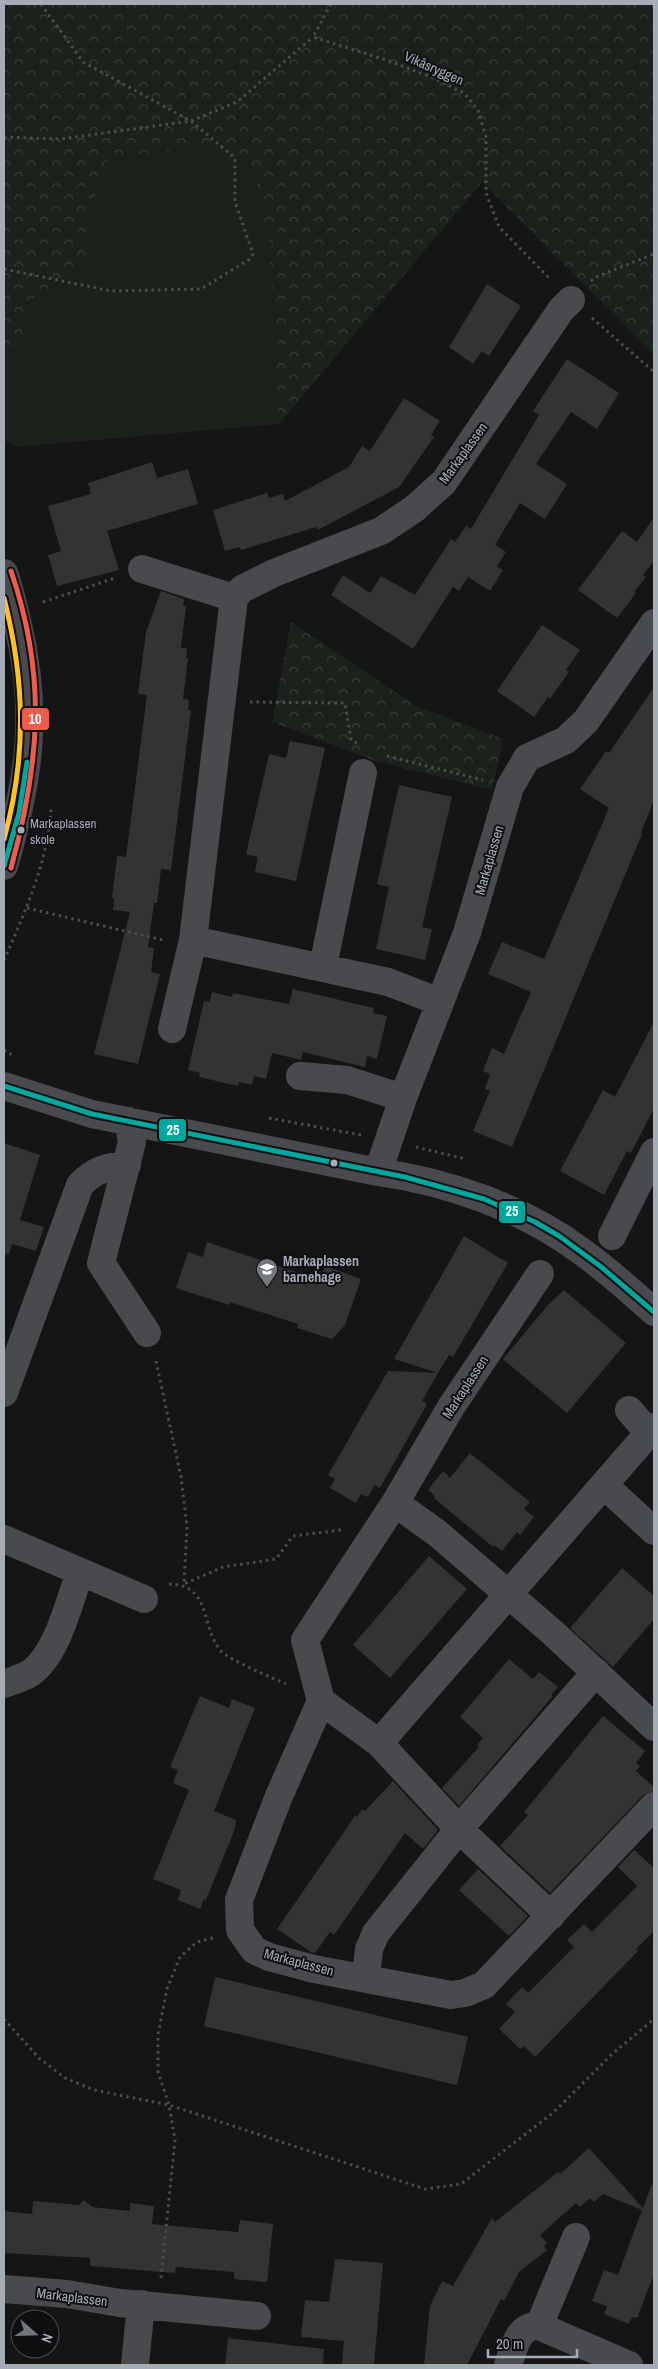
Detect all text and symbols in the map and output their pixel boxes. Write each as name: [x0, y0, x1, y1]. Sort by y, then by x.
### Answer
street label: Vikåsryggen: [401, 47, 467, 89]
street label: Markaplassen: [435, 419, 491, 487]
line badge: 10: [21, 707, 50, 731]
text: 10: [29, 710, 41, 728]
place label: Markaplassen skole: [30, 815, 96, 848]
street label: Markaplassen: [470, 823, 508, 897]
marker: Markaplassen skole: [16, 825, 26, 835]
line badge: 25: [158, 1118, 187, 1142]
text: 25: [167, 1121, 180, 1139]
unlabelled marker: [329, 1158, 339, 1168]
line badge: 25: [498, 1200, 526, 1224]
text: 25: [506, 1202, 519, 1220]
place label: Markaplassen barnehage: [283, 1252, 359, 1286]
school or university icon: Markaplassen barnehage: [255, 1257, 279, 1288]
street label: Markaplassen: [438, 1352, 492, 1422]
street label: Markaplassen: [262, 1944, 336, 1980]
street label: Markaplassen: [35, 2284, 109, 2310]
north arrow: [10, 2309, 60, 2359]
scale bar: [488, 2326, 577, 2358]
text: N: [37, 2331, 57, 2345]
text: 20 m: [496, 2333, 523, 2354]

